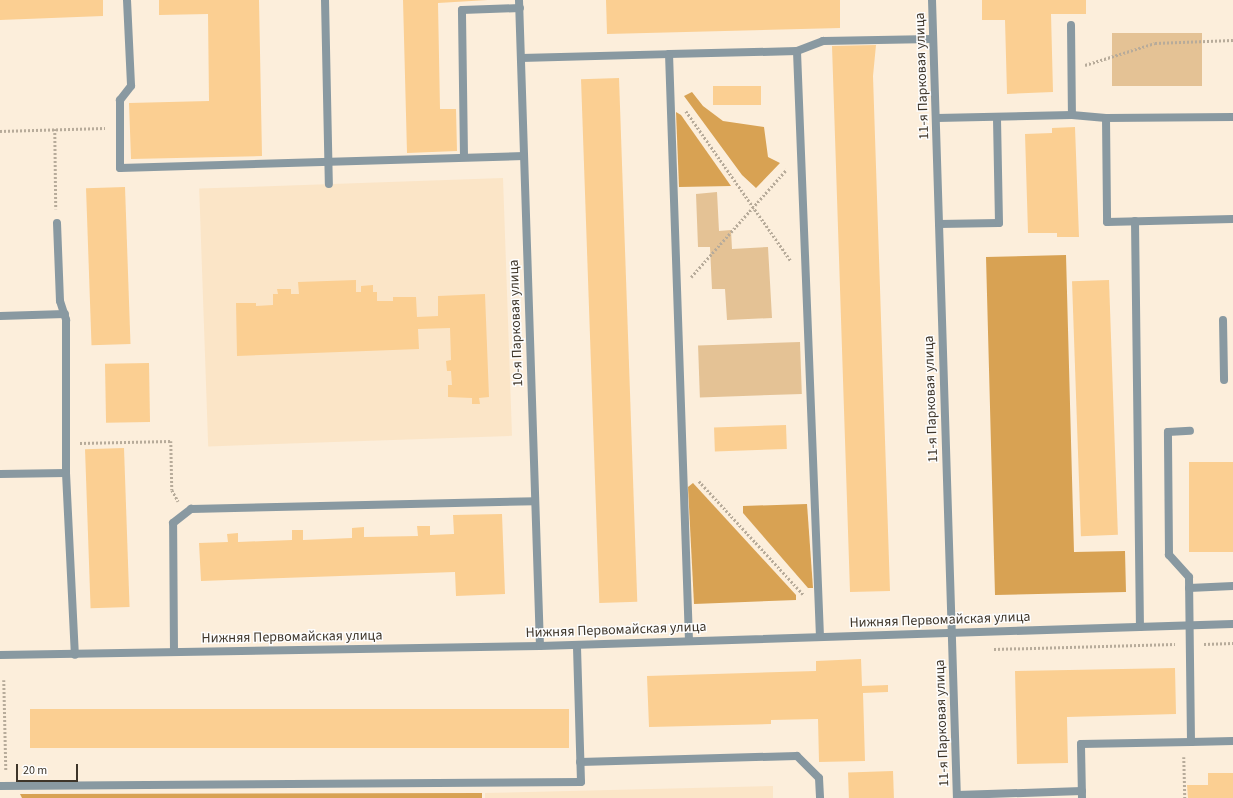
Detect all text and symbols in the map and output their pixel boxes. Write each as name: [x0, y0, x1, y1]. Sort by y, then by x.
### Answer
street label: 11-я Парковая улица: [911, 12, 933, 140]
street label: 10-я Парковая улица: [505, 259, 527, 387]
street label: 11-я Парковая улица: [920, 335, 942, 463]
street label: Нижняя Первомайская улица: [849, 608, 1031, 632]
street label: Нижняя Первомайская улица: [525, 618, 707, 642]
street label: Нижняя Первомайская улица: [201, 627, 383, 647]
street label: 11-я Парковая улица: [931, 659, 953, 787]
scale bar: [18, 756, 80, 782]
text: 20 m: [23, 762, 47, 779]

